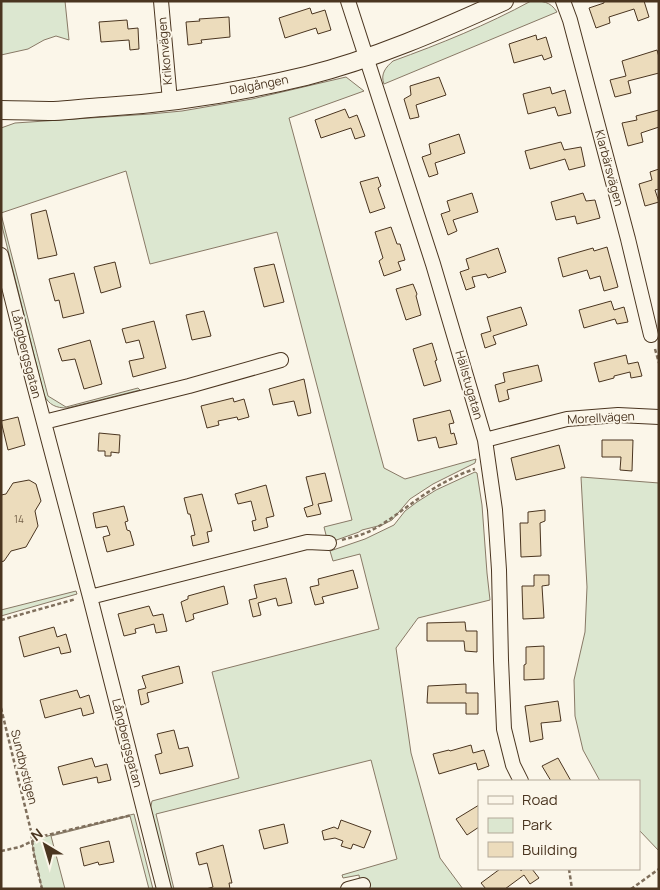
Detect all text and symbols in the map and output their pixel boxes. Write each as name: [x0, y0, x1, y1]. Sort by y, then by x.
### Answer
street label: Krikonvägen: [153, 17, 176, 86]
street label: Dalgången: [228, 70, 290, 99]
street label: Klarbärsvägen: [591, 128, 628, 208]
street label: Långbergsgatan: [7, 308, 46, 400]
street label: Hällstugatan: [452, 348, 487, 421]
street label: Morellvägen: [567, 407, 635, 428]
house number: 14: [14, 512, 24, 526]
street label: Långbergsgatan: [108, 697, 147, 789]
street label: Sundbystigen: [7, 728, 42, 806]
legend: [478, 780, 640, 870]
text: Road: [522, 789, 558, 810]
text: Park: [522, 814, 552, 835]
north arrow: [20, 820, 70, 870]
text: N: [27, 824, 47, 845]
text: Building: [522, 839, 577, 860]

